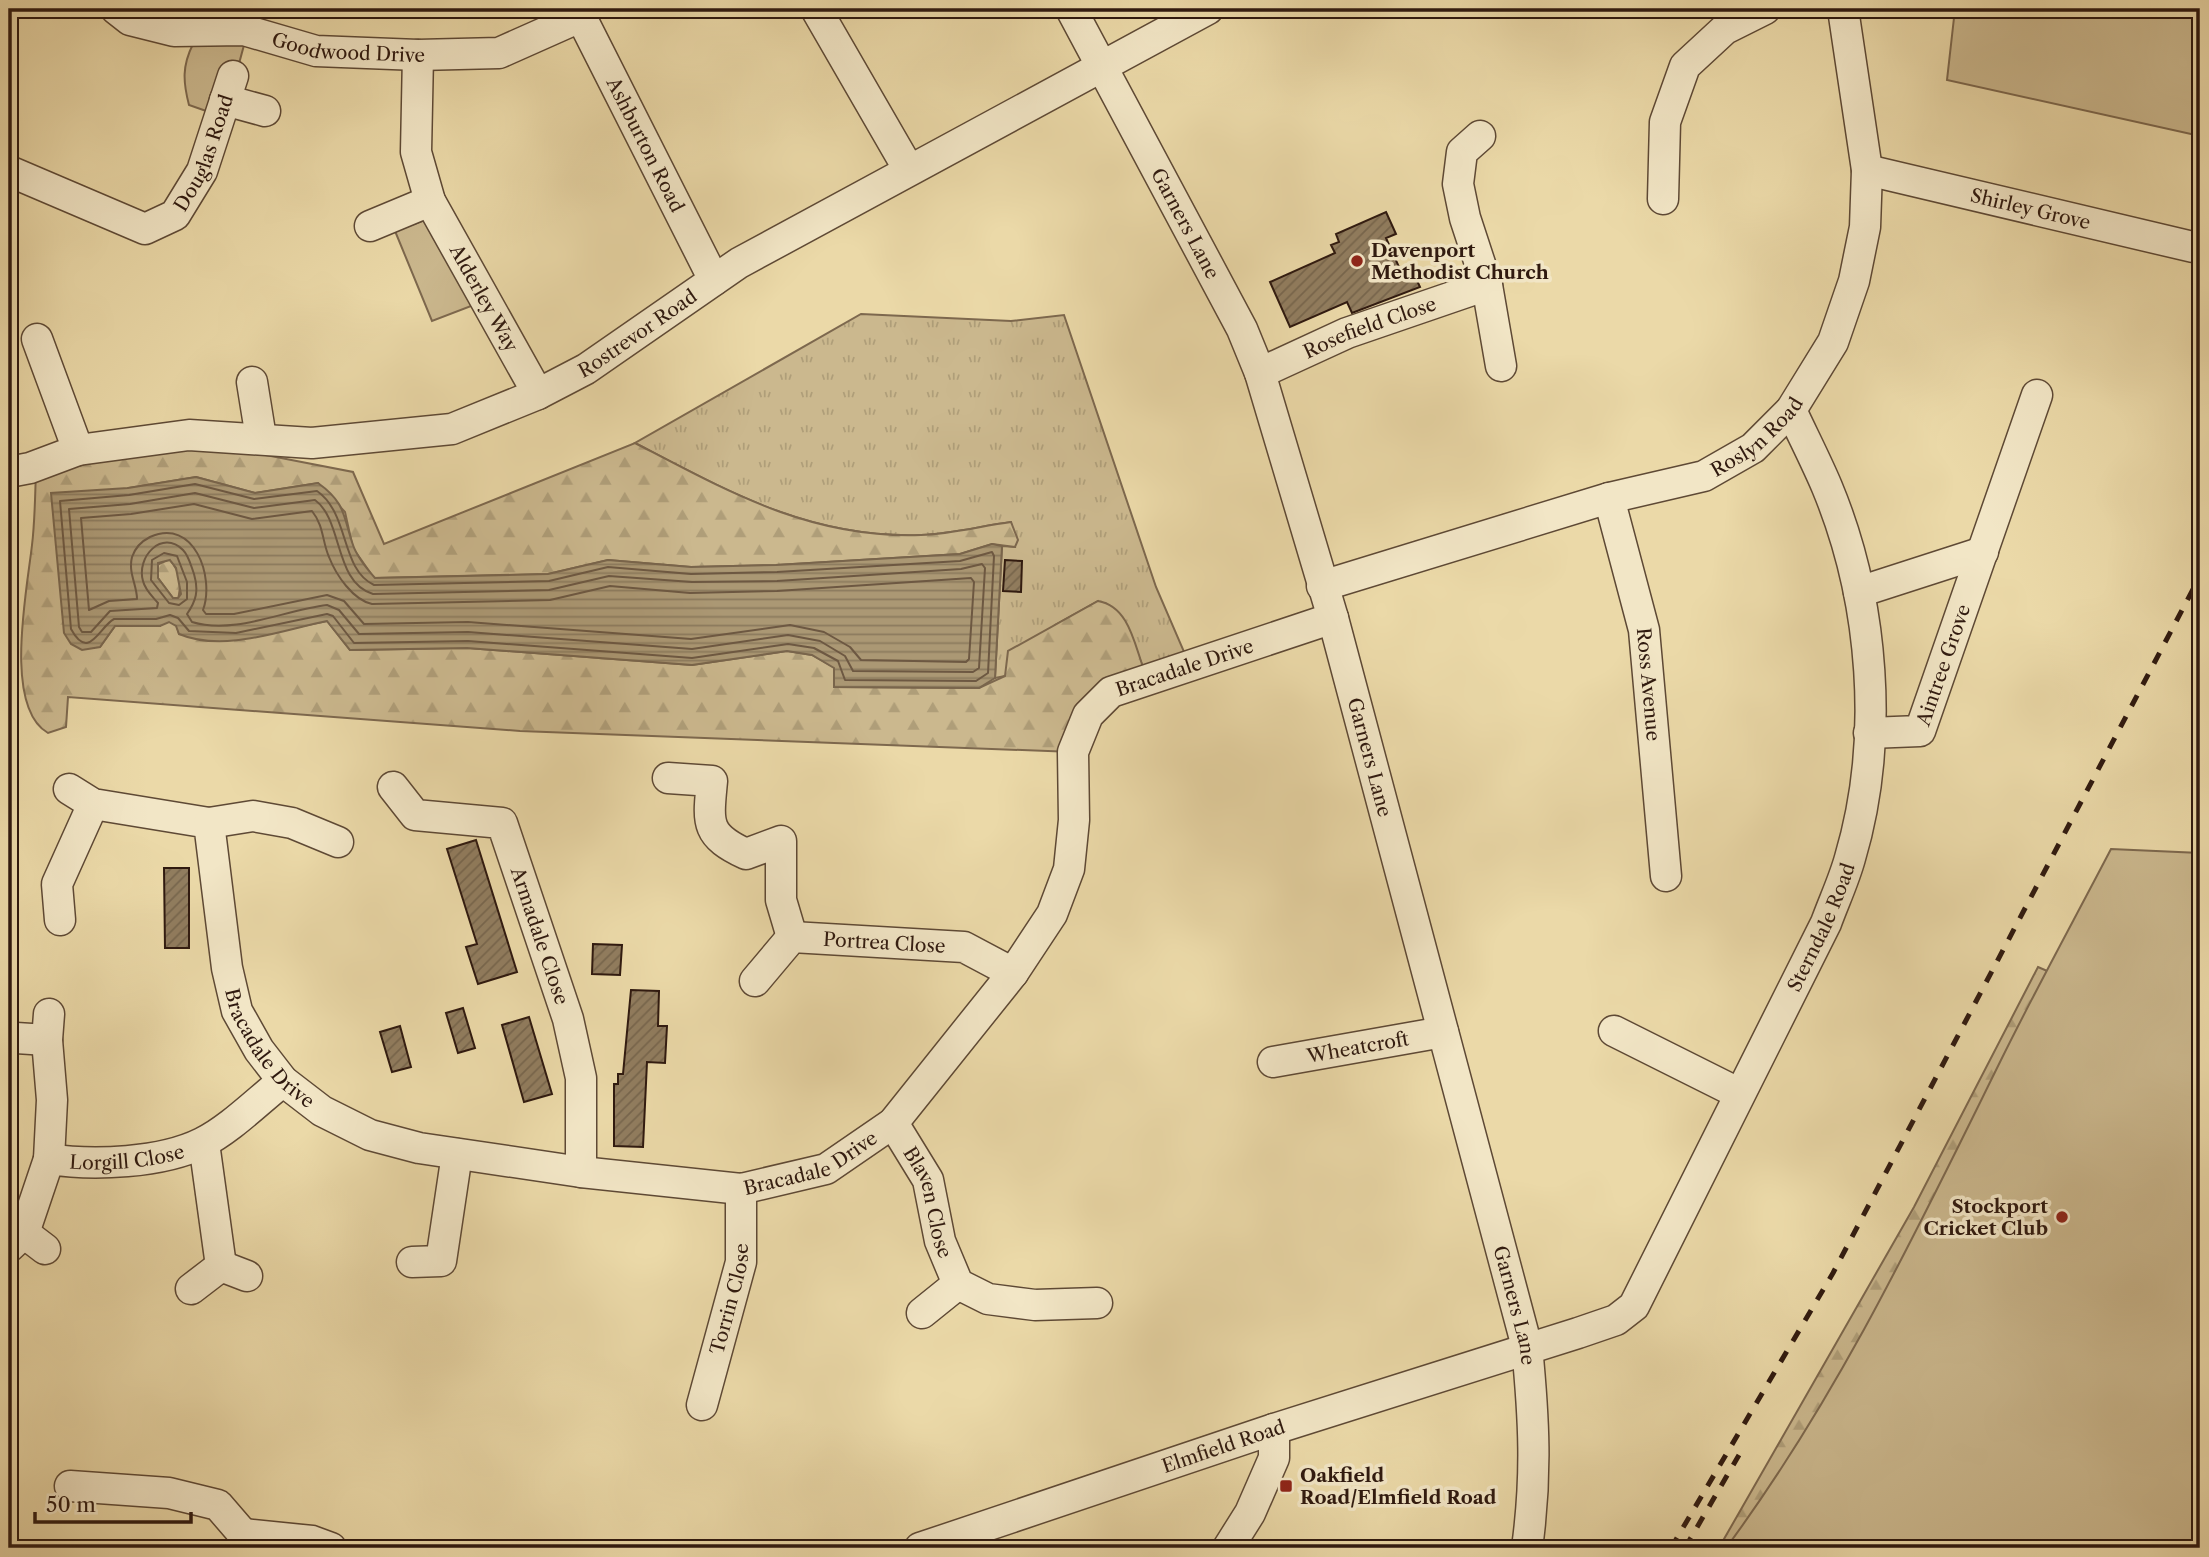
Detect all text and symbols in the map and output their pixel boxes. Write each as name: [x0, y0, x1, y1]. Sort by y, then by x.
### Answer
street label: Goodwood Drive: [269, 28, 425, 67]
street label: Ashburton Road: [601, 73, 689, 216]
street label: Douglas Road: [169, 91, 238, 216]
street label: Garners Lane: [1146, 164, 1224, 283]
street label: Shirley Grove: [1968, 184, 2093, 234]
street label: Alderley Way: [444, 239, 523, 356]
place label: Davenport Methodist Church: [1371, 239, 1549, 284]
marker: Davenport Methodist Church: [1349, 253, 1365, 269]
street label: Rostrevor Road: [574, 284, 702, 383]
street label: Rosefield Close: [1300, 292, 1439, 363]
street label: Roslyn Road: [1707, 393, 1808, 482]
street label: Aintree Grove: [1911, 601, 1975, 730]
street label: Ross Avenue: [1632, 627, 1665, 742]
street label: Bracadale Drive: [1113, 634, 1256, 702]
street label: Garners Lane: [1343, 695, 1396, 819]
street label: Sterndale Road: [1783, 860, 1860, 995]
street label: Armadale Close: [505, 863, 573, 1008]
street label: Portrea Close: [822, 928, 946, 958]
street label: Bracadale Drive: [220, 986, 319, 1113]
street label: Wheatcroft: [1304, 1027, 1411, 1068]
street label: Bracadale Drive: [741, 1126, 882, 1200]
street label: Lorgill Close: [69, 1140, 187, 1174]
street label: Blaven Close: [898, 1143, 957, 1262]
place label: Stockport Cricket Club: [1924, 1195, 2048, 1240]
marker: Stockport Cricket Club: [2054, 1209, 2070, 1225]
street label: Torrin Close: [705, 1243, 753, 1357]
street label: Garners Lane: [1489, 1243, 1540, 1366]
street label: Elmfield Road: [1159, 1415, 1288, 1478]
place label: Oakfield Road/Elmfield Road: [1300, 1464, 1497, 1509]
marker: Oakfield Road/Elmfield Road: [1278, 1478, 1294, 1494]
scale bar: [35, 1480, 191, 1524]
text: 50 m: [46, 1492, 96, 1517]

